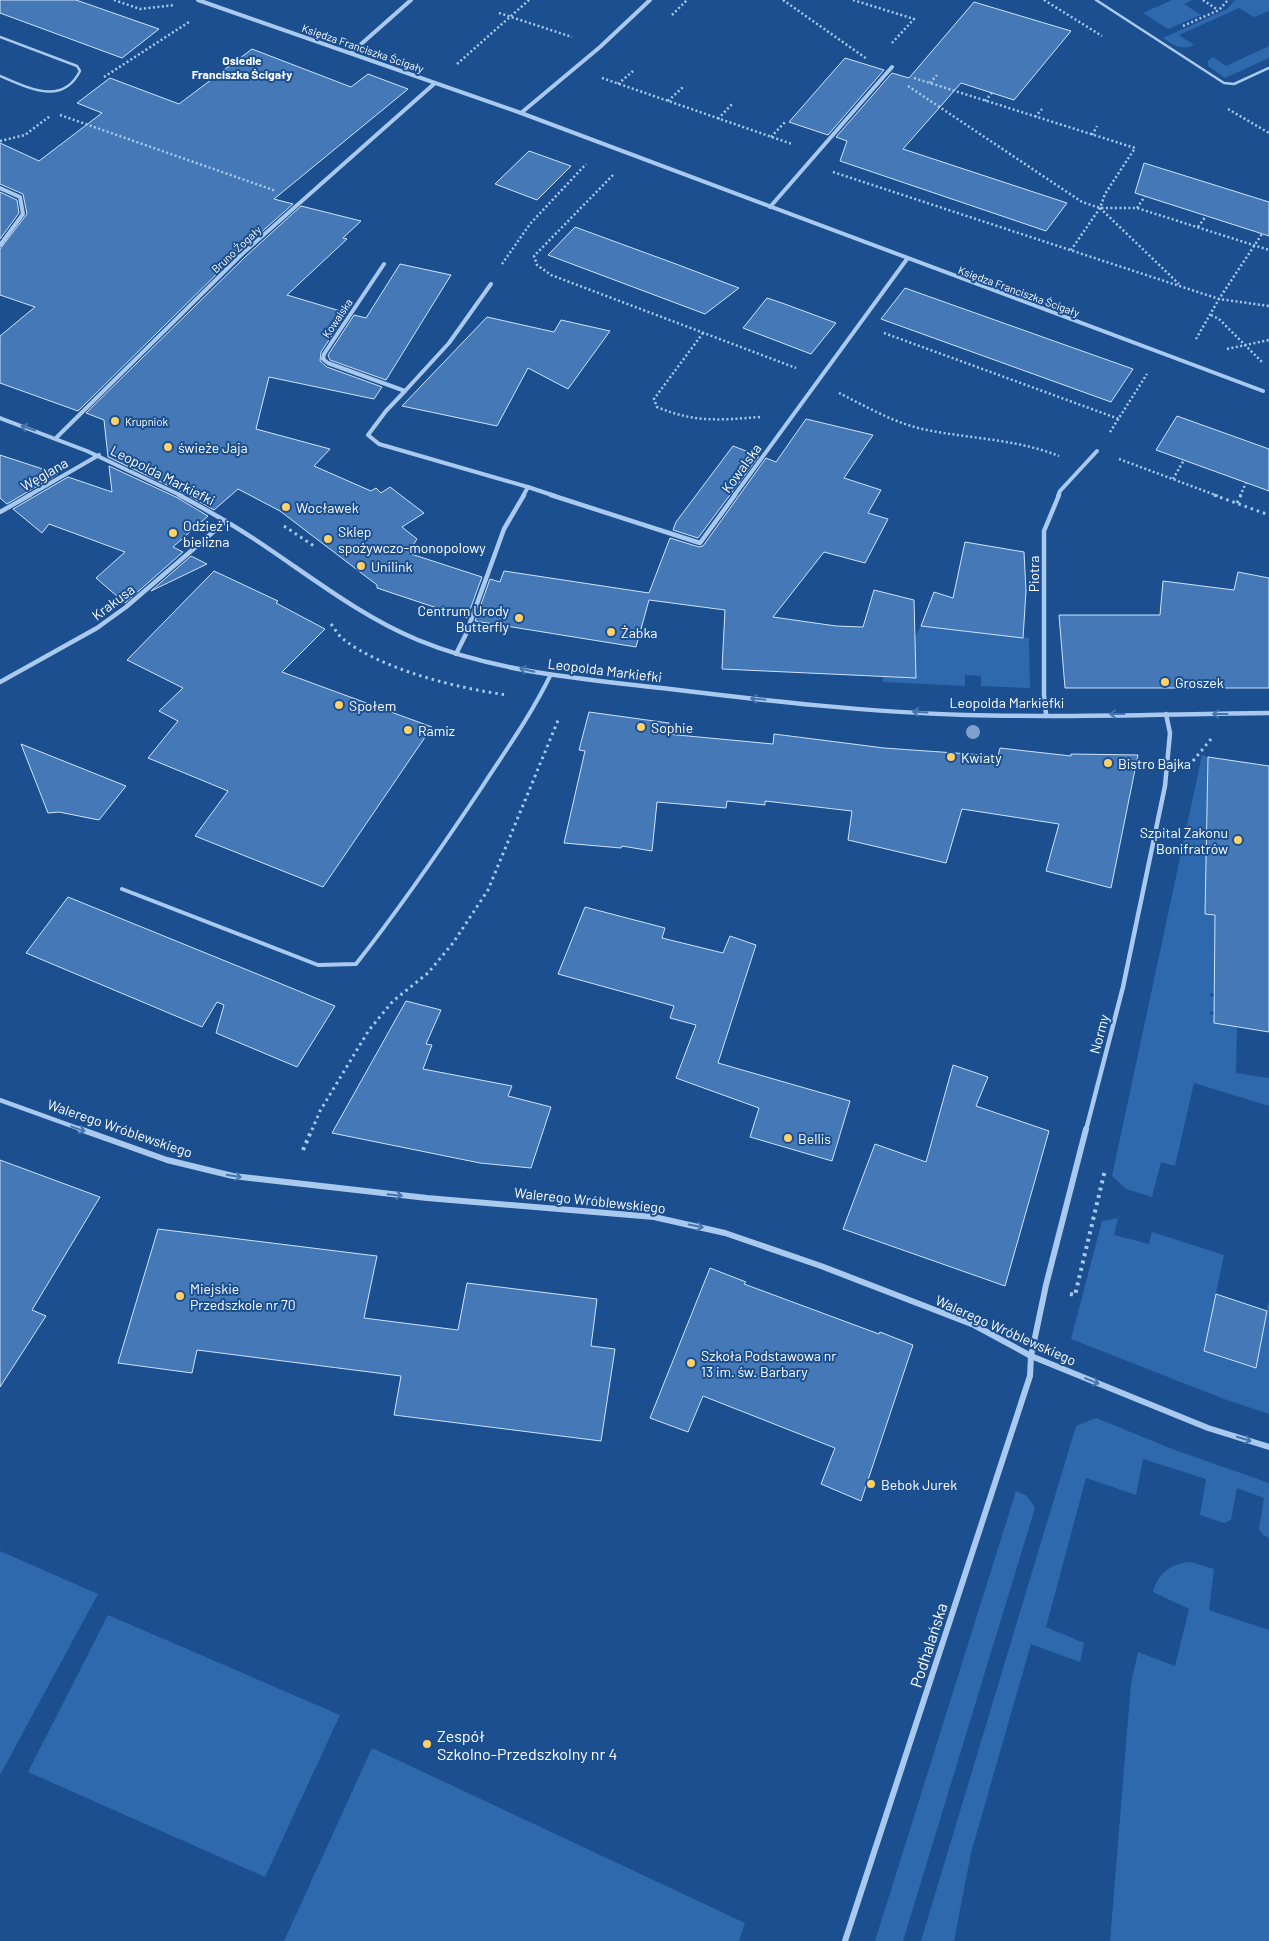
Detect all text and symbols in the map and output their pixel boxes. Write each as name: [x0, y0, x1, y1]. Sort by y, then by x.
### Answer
street label: Księdza Franciszka Ścigały: [300, 21, 426, 75]
district label: Osiedle Franciszka Ścigały: [192, 53, 292, 81]
street label: Bruno Żogały: [208, 222, 264, 275]
street label: Księdza Franciszka Ścigały: [957, 263, 1081, 319]
street label: Kowalska: [319, 296, 355, 340]
marker: Krupniok: [109, 415, 121, 427]
place label: Krupniok: [125, 415, 168, 428]
one-way arrow: [21, 423, 37, 432]
place label: świeże Jaja: [178, 439, 248, 456]
street label: Kowalska: [717, 440, 765, 496]
street label: Leopolda Markiefki: [108, 441, 218, 509]
marker: świeże Jaja: [162, 441, 174, 453]
street label: Węglana: [17, 454, 71, 494]
place label: Wocławek: [296, 499, 359, 516]
marker: Wocławek: [280, 501, 292, 513]
place label: Odzież i bielizna: [183, 517, 229, 550]
place label: Sklep spożywczo-monopolowy: [338, 523, 486, 556]
marker: Odzież i bielizna: [167, 527, 179, 539]
marker: Sklep spożywczo-monopolowy: [322, 533, 334, 545]
street label: Piotra: [1025, 556, 1042, 592]
place label: Unilink: [371, 558, 413, 575]
marker: Unilink: [355, 560, 367, 572]
street label: Krakusa: [88, 580, 138, 624]
place label: Centrum Urody Butterfly: [418, 602, 510, 635]
marker: Centrum Urody Butterfly: [513, 612, 525, 624]
place label: Żabka: [621, 624, 658, 641]
marker: Żabka: [605, 626, 617, 638]
street label: Leopolda Markiefki: [547, 655, 663, 685]
one-way arrow: [520, 665, 536, 674]
place label: Groszek: [1175, 674, 1224, 691]
marker: Groszek: [1159, 676, 1171, 688]
street label: Leopolda Markiefki: [950, 694, 1064, 711]
one-way arrow: [750, 695, 766, 704]
place label: Społem: [349, 697, 396, 714]
marker: Społem: [333, 699, 345, 711]
one-way arrow: [912, 707, 928, 716]
one-way arrow: [1109, 709, 1126, 719]
one-way arrow: [1213, 709, 1229, 719]
place label: Sophie: [651, 719, 693, 736]
marker: Sophie: [635, 721, 647, 733]
place label: Ramiz: [418, 722, 455, 739]
marker: Ramiz: [402, 724, 414, 736]
place label: Kwiaty: [961, 749, 1002, 766]
marker: Kwiaty: [945, 751, 957, 763]
place label: Bistro Bajka: [1118, 755, 1191, 772]
marker: Bistro Bajka: [1102, 757, 1114, 769]
place label: Szpital Zakonu Bonifratrów: [1140, 824, 1228, 857]
marker: Szpital Zakonu Bonifratrów: [1232, 834, 1244, 846]
street label: Normy: [1086, 1012, 1113, 1056]
street label: Walerego Wróblewskiego: [45, 1095, 195, 1161]
one-way arrow: [70, 1125, 86, 1134]
place label: Bellis: [798, 1130, 831, 1147]
marker: Bellis: [782, 1132, 794, 1144]
one-way arrow: [226, 1171, 242, 1181]
street label: Walerego Wróblewskiego: [513, 1184, 667, 1216]
one-way arrow: [387, 1190, 403, 1200]
one-way arrow: [687, 1222, 703, 1231]
place label: Miejskie Przedszkole nr 70: [190, 1280, 296, 1313]
marker: Miejskie Przedszkole nr 70: [174, 1290, 186, 1302]
street label: Walerego Wróblewskiego: [933, 1291, 1079, 1369]
place label: Szkoła Podstawowa nr 13 im. św. Barbary: [701, 1347, 836, 1380]
marker: Szkoła Podstawowa nr 13 im. św. Barbary: [685, 1357, 697, 1369]
one-way arrow: [1084, 1377, 1099, 1386]
one-way arrow: [1236, 1435, 1252, 1445]
place label: Bebok Jurek: [881, 1476, 957, 1493]
marker: Bebok Jurek: [865, 1478, 877, 1490]
street label: Podhalańska: [905, 1600, 951, 1690]
place label: Zespół Szkolno-Przedszkolny nr 4: [437, 1726, 617, 1763]
marker: Zespół Szkolno-Przedszkolny nr 4: [421, 1738, 433, 1750]

